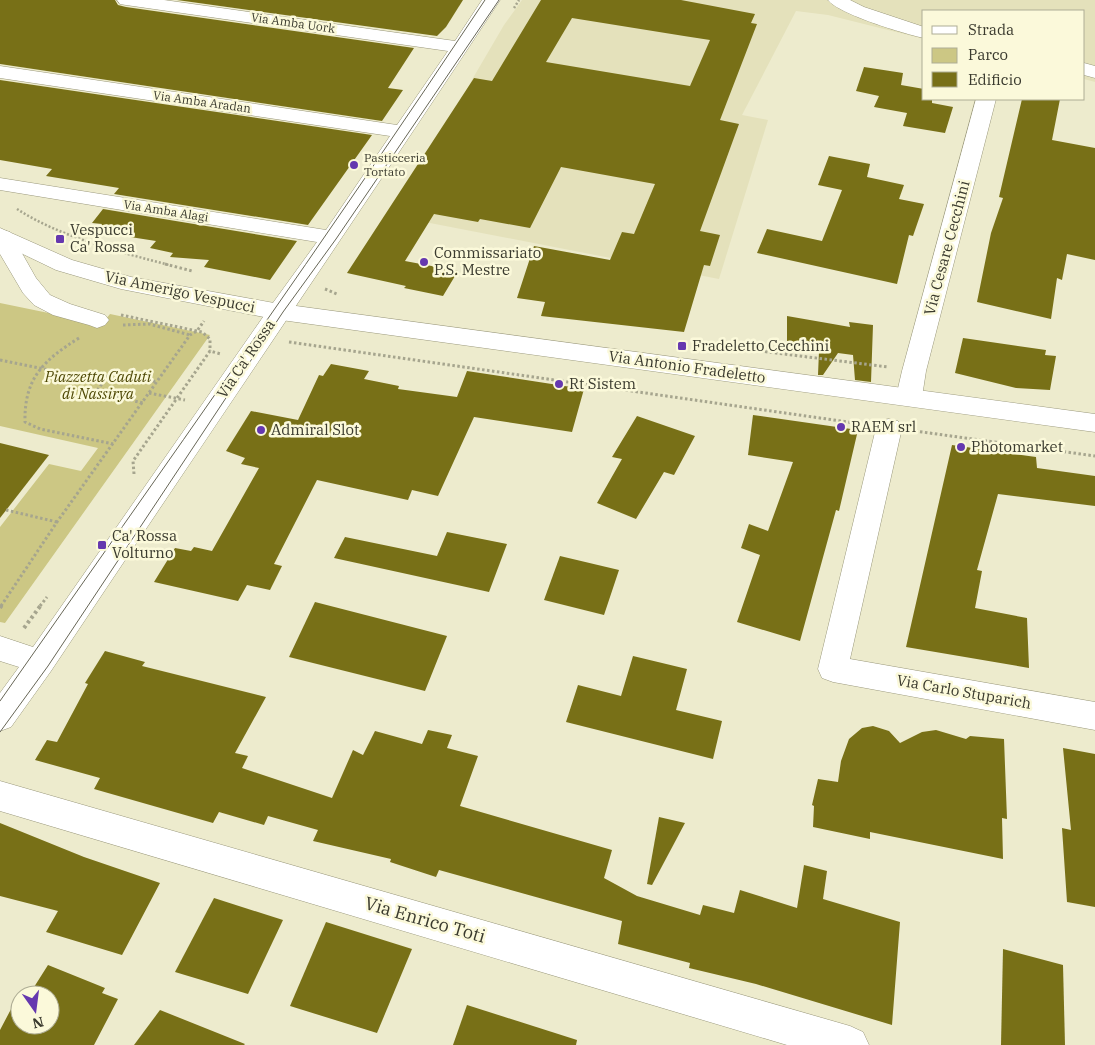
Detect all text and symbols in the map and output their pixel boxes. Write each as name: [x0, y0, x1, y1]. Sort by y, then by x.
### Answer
street label: Via Amba Uork: [250, 9, 336, 36]
legend: [922, 10, 1085, 100]
text: Strada: [968, 20, 1014, 39]
text: Parco: [968, 45, 1008, 64]
text: Edificio: [968, 70, 1022, 89]
street label: Via Amba Aradan: [152, 87, 252, 116]
place label: Pasticceria Tortato: [364, 150, 426, 179]
marker: Pasticceria Tortato: [348, 159, 360, 171]
street label: Via Cesare Cecchini: [919, 178, 974, 317]
street label: Via Amba Alagi: [123, 196, 210, 225]
place label: Vespucci Ca' Rossa: [70, 220, 135, 256]
marker: Vespucci Ca' Rossa: [54, 233, 66, 245]
place label: Commissariato P.S. Mestre: [434, 243, 541, 279]
marker: Commissariato P.S. Mestre: [418, 256, 430, 268]
street label: Via Amerigo Vespucci: [103, 266, 257, 317]
street label: Via Ca' Rossa: [212, 316, 279, 402]
place label: Fradeletto Cecchini: [692, 336, 830, 355]
marker: Fradeletto Cecchini: [676, 340, 688, 352]
street label: Via Antonio Fradeletto: [607, 346, 767, 387]
park label: Piazzetta Caduti di Nassirya: [44, 367, 152, 403]
place label: Rt Sistem: [569, 374, 636, 393]
marker: Rt Sistem: [553, 378, 565, 390]
place label: RAEM srl: [851, 417, 916, 436]
place label: Admiral Slot: [271, 420, 359, 439]
marker: RAEM srl: [835, 421, 847, 433]
marker: Admiral Slot: [255, 424, 267, 436]
place label: Photomarket: [971, 437, 1063, 456]
marker: Photomarket: [955, 441, 967, 453]
place label: Ca' Rossa Volturno: [112, 526, 177, 562]
marker: Ca' Rossa Volturno: [96, 539, 108, 551]
street label: Via Carlo Stuparich: [895, 670, 1033, 713]
street label: Via Enrico Toti: [362, 891, 488, 948]
north arrow: [10, 985, 60, 1035]
text: N: [31, 1013, 46, 1033]

